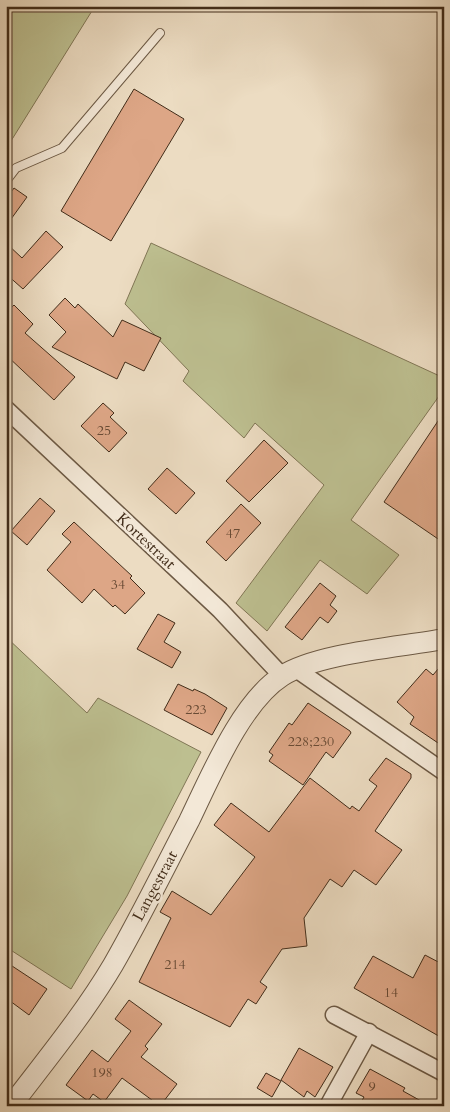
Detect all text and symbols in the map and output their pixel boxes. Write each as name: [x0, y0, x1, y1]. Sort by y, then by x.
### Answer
house number: 25: [97, 421, 111, 440]
street label: Kortestraat: [111, 508, 181, 574]
house number: 47: [226, 524, 240, 543]
house number: 34: [111, 575, 125, 594]
house number: 223: [185, 700, 207, 719]
house number: 228;230: [288, 732, 334, 751]
street label: Langestraat: [127, 847, 183, 925]
house number: 214: [164, 955, 186, 974]
house number: 14: [384, 983, 398, 1002]
house number: 198: [91, 1063, 113, 1082]
house number: 9: [368, 1077, 376, 1096]

